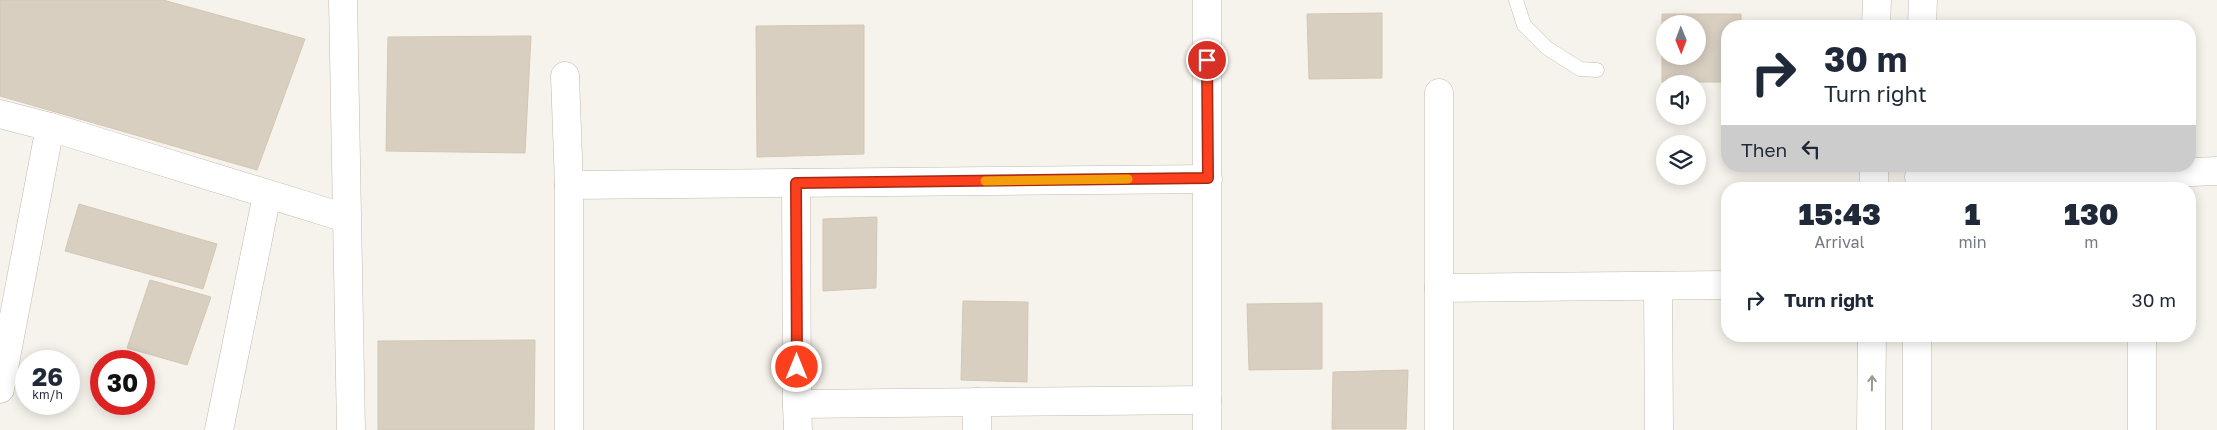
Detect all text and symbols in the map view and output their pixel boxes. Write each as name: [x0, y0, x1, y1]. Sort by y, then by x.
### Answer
north arrow: [1656, 15, 1706, 65]
map controls: [1656, 15, 1706, 185]
text: 30 m: [1824, 38, 1907, 80]
pin: [1186, 39, 1228, 81]
icon: right: [1741, 40, 1806, 105]
icon: arrive: [1193, 46, 1221, 74]
button: sound: [1656, 75, 1706, 125]
text: Turn right: [1824, 80, 1927, 107]
button: layers: [1656, 135, 1706, 185]
icon: left: [1797, 135, 1825, 163]
text: Then: [1741, 138, 1787, 161]
text: 15:43: [1798, 196, 1881, 232]
text: 1: [1965, 196, 1980, 232]
text: 130: [2064, 196, 2119, 232]
text: Arrival: [1815, 232, 1865, 252]
text: min: [1958, 232, 1987, 252]
text: m: [2084, 232, 2098, 252]
icon: right: [1741, 286, 1769, 314]
text: Turn right: [1784, 288, 1874, 311]
text: 30 m: [2132, 288, 2176, 311]
position arrow: [770, 340, 822, 392]
speed limit sign: 30: [90, 350, 155, 415]
text: 26: [32, 361, 63, 392]
one-way arrow: [1867, 375, 1877, 392]
text: km/h: [32, 387, 63, 402]

